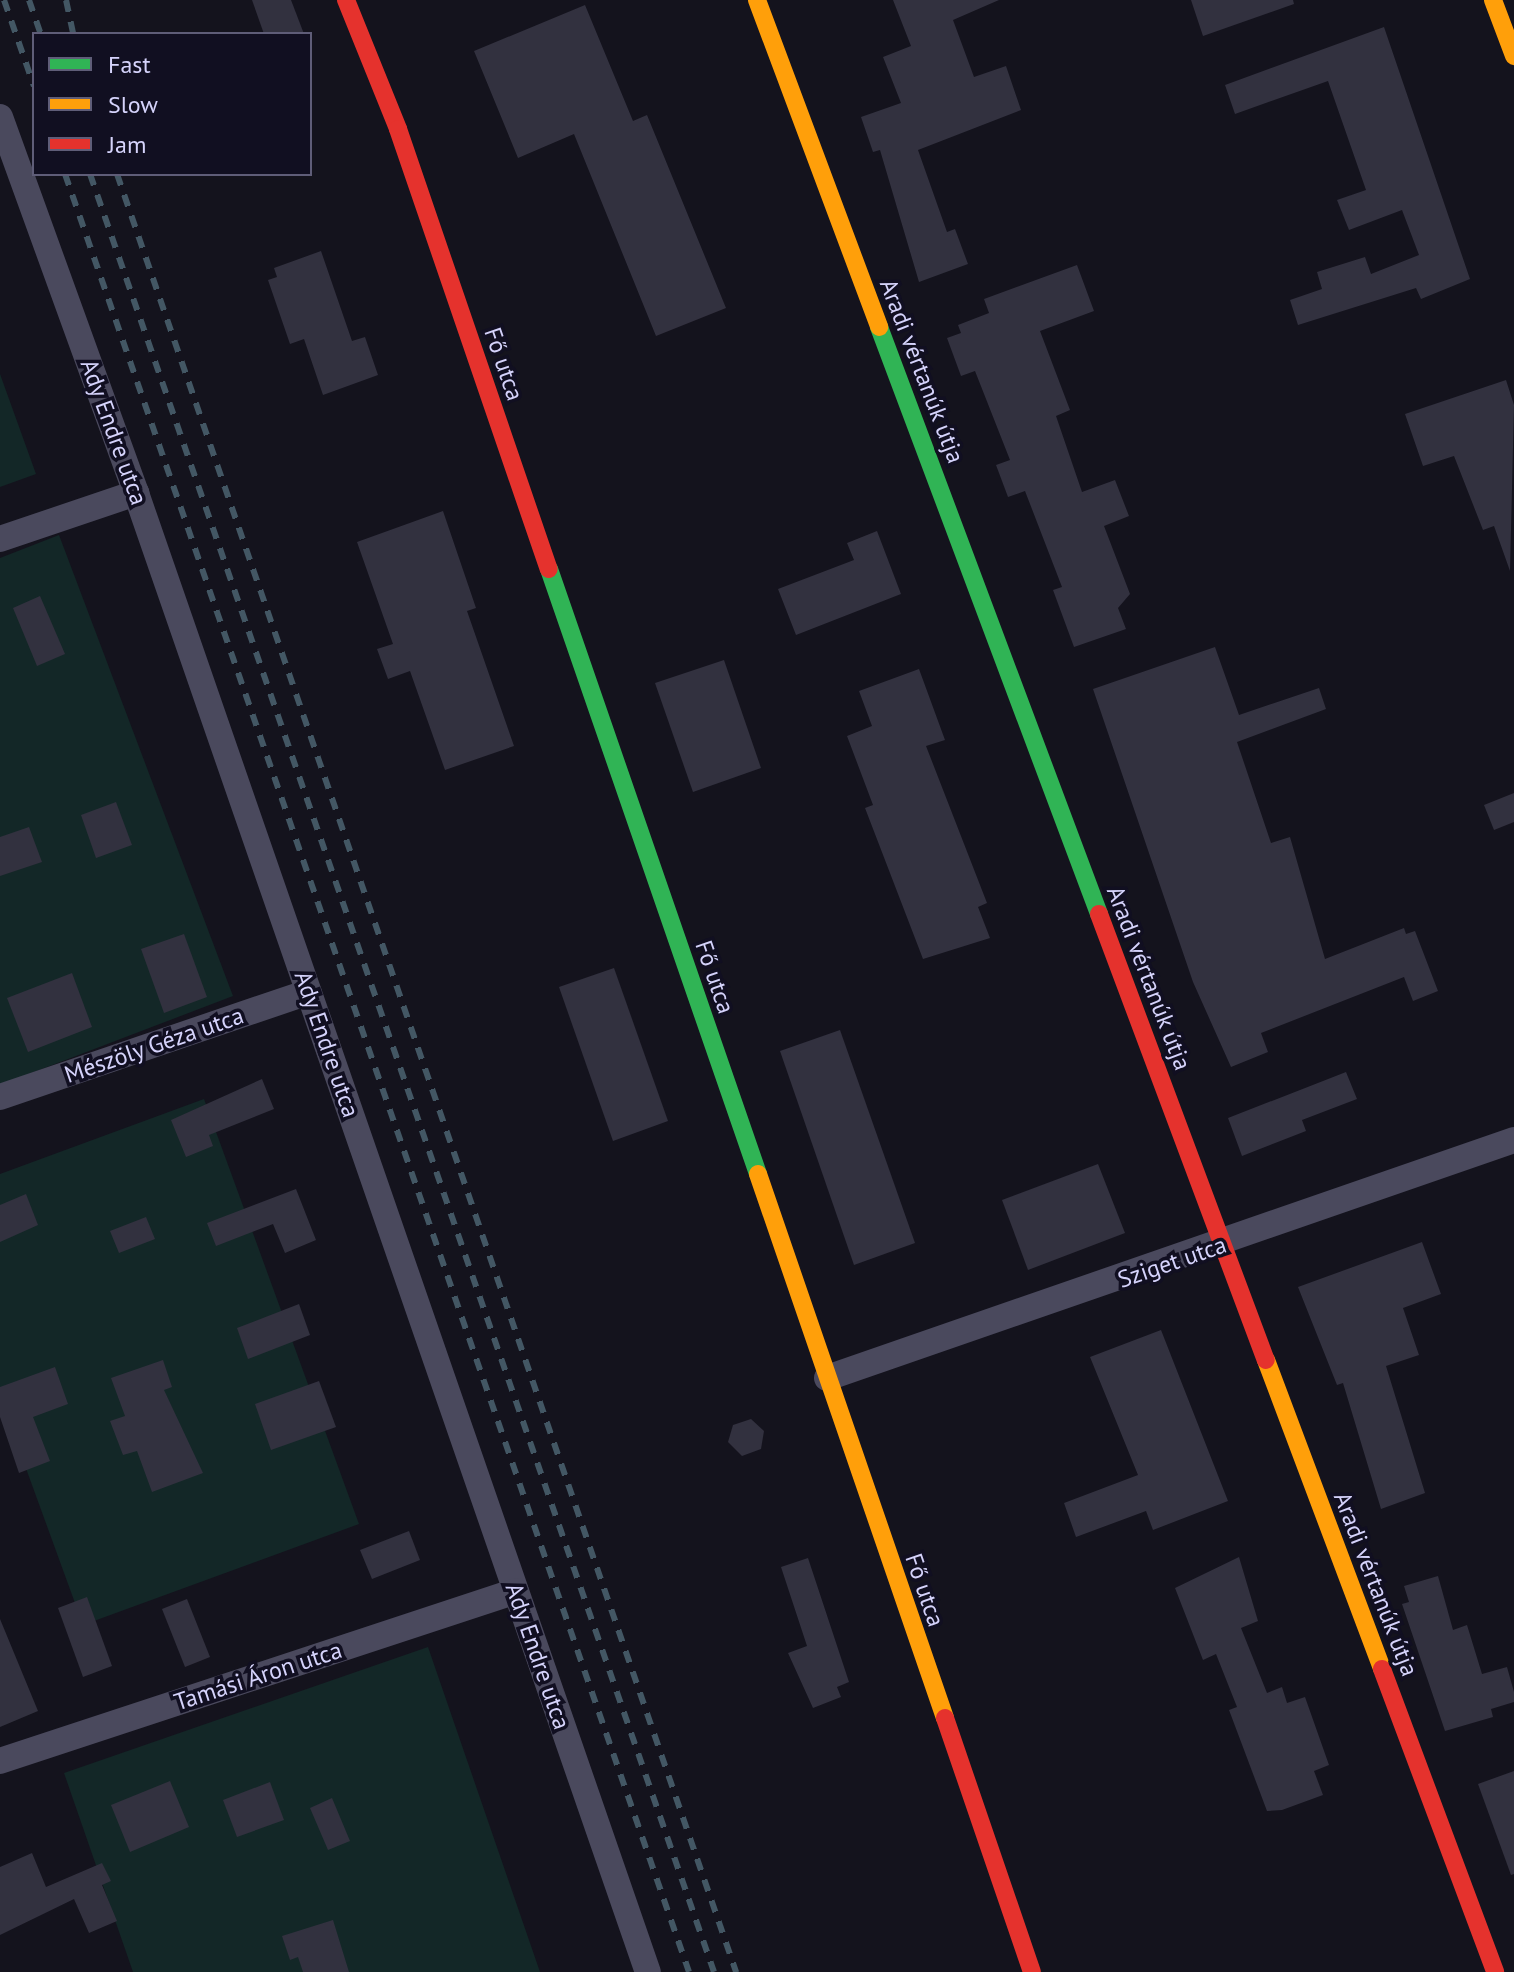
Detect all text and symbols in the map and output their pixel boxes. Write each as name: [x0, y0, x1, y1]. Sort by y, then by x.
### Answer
legend: [32, 32, 312, 176]
text: Fast: [108, 49, 151, 80]
text: Slow: [108, 89, 158, 120]
text: Jam: [108, 129, 146, 160]
street label: Aradi vértanúk útja: [874, 275, 970, 467]
street label: Fő utca: [478, 324, 530, 404]
street label: Ady Endre utca: [74, 355, 154, 509]
street label: Aradi vértanúk útja: [1101, 882, 1197, 1074]
street label: Fő utca: [689, 937, 741, 1017]
street label: Ady Endre utca: [288, 967, 366, 1121]
street label: Mészöly Géza utca: [60, 1001, 248, 1089]
street label: Sziget utca: [1114, 1230, 1230, 1294]
street label: Aradi vértanúk útja: [1328, 1488, 1424, 1680]
street label: Fő utca: [899, 1550, 951, 1630]
street label: Ady Endre utca: [499, 1579, 577, 1733]
street label: Tamási Áron utca: [170, 1635, 346, 1717]

